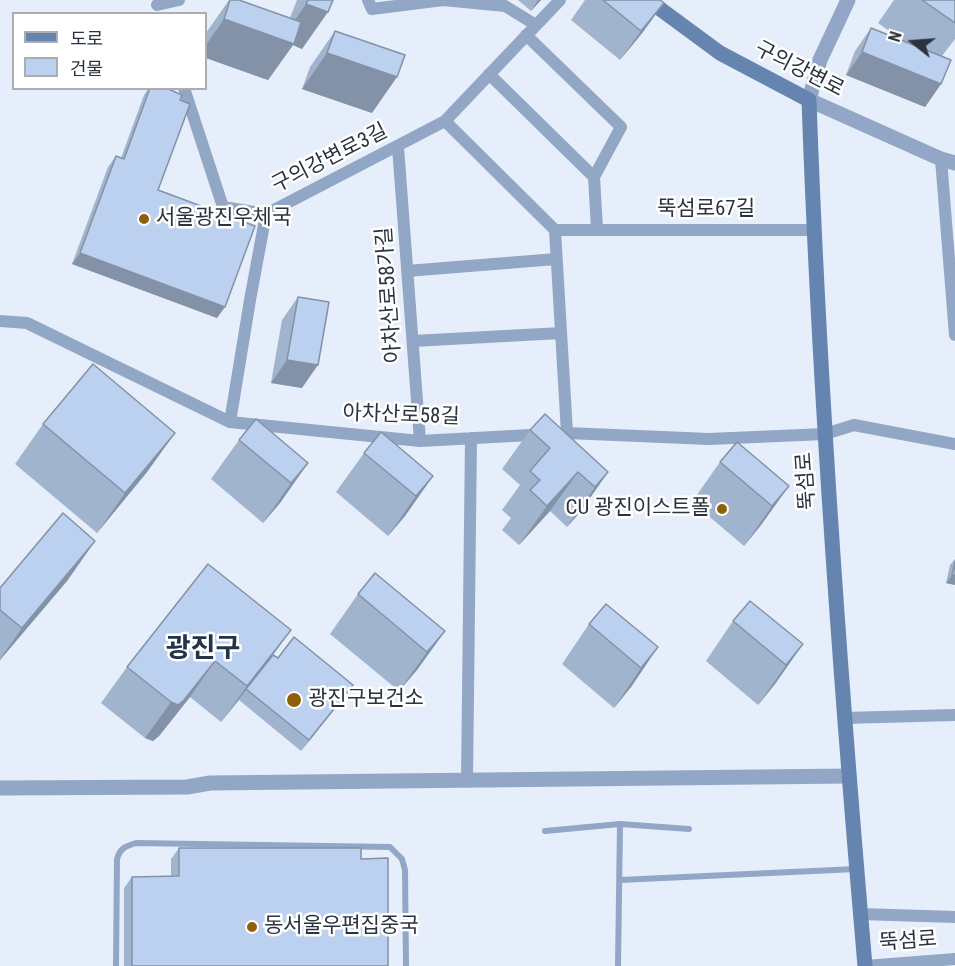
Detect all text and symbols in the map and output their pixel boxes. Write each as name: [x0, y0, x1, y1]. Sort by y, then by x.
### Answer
legend: [12, 12, 207, 90]
north arrow: [883, 12, 943, 72]
text: 도로: [70, 28, 103, 49]
text: N: [885, 29, 906, 44]
street label: 구의강변로: [750, 37, 848, 103]
text: 건물: [70, 58, 103, 79]
street label: 구의강변로3길: [268, 119, 392, 199]
street label: 뚝섬로67길: [657, 197, 755, 223]
place label: 서울광진우체국: [156, 206, 291, 232]
marker: 서울광진우체국: [137, 212, 151, 226]
street label: 아차산로58가길: [373, 226, 407, 364]
street label: 아차산로58길: [342, 401, 460, 431]
street label: 뚝섬로: [792, 451, 822, 511]
place label: CU 광진이스트폴: [566, 496, 710, 522]
marker: CU 광진이스트폴: [715, 502, 729, 516]
district label: 광진구: [166, 634, 240, 666]
place label: 광진구보건소: [308, 687, 424, 713]
marker: 광진구보건소: [285, 691, 303, 709]
place label: 동서울우편집중국: [264, 914, 419, 940]
marker: 동서울우편집중국: [245, 920, 259, 934]
street label: 뚝섬로: [878, 927, 938, 957]

